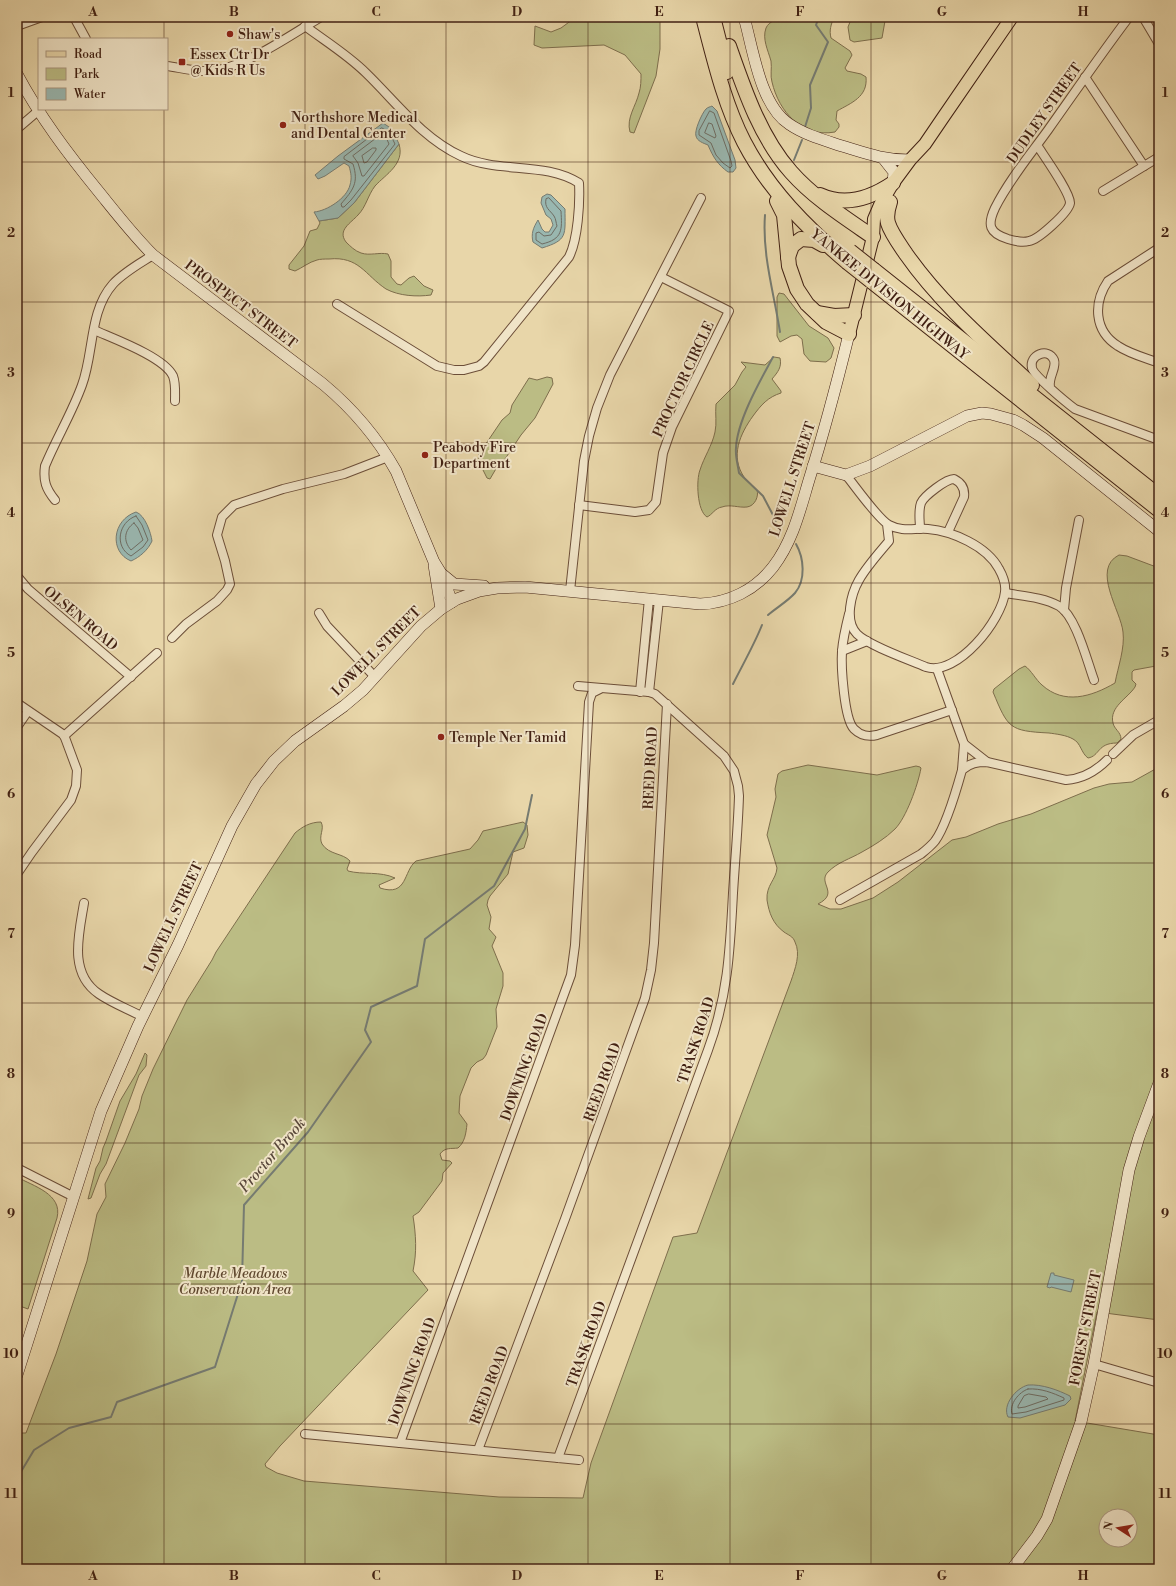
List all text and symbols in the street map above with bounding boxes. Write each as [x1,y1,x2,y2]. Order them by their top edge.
text: A [87,4,98,20]
text: B [229,4,239,20]
text: C [371,4,381,20]
text: D [512,4,522,20]
text: E [654,4,664,20]
text: F [795,4,805,20]
text: G [937,4,948,20]
text: H [1078,4,1089,20]
place label: Shaw's [238,26,280,44]
marker: Shaw's [225,29,235,39]
legend [38,38,168,110]
place label: Essex Ctr Dr @ Kids R Us [190,46,269,80]
text: Road [74,47,102,62]
marker: Essex Ctr Dr @ Kids R Us [177,57,187,67]
street label: DUDLEY STREET [1003,59,1086,168]
text: Park [74,67,100,82]
text: 1 [8,85,15,101]
text: 1 [1162,85,1169,101]
text: Water [73,87,106,102]
place label: Northshore Medical and Dental Center [291,109,418,143]
marker: Northshore Medical and Dental Center [278,120,288,130]
text: 2 [7,225,15,241]
street label: YANKEE DIVISION HIGHWAY [806,225,973,365]
text: 2 [1161,225,1169,241]
street label: PROSPECT STREET [181,257,300,353]
street label: PROCTOR CIRCLE [649,318,719,440]
text: 3 [7,365,15,381]
text: 3 [1161,365,1169,381]
street label: LOWELL STREET [766,419,820,539]
place label: Peabody Fire Department [433,439,516,473]
marker: Peabody Fire Department [420,450,430,460]
text: 4 [7,505,16,521]
text: 4 [1161,505,1170,521]
street label: OLSEN ROAD [40,582,121,655]
street label: LOWELL STREET [328,603,425,700]
text: 5 [7,645,15,661]
text: 5 [1161,645,1169,661]
street label: REED ROAD [640,726,662,810]
place label: Temple Ner Tamid [449,729,566,747]
marker: Temple Ner Tamid [436,732,446,742]
text: 6 [7,786,15,802]
text: 6 [1161,786,1169,802]
street label: LOWELL STREET [140,859,207,975]
text: 7 [7,926,15,942]
text: 7 [1161,926,1169,942]
street label: TRASK ROAD [674,994,720,1086]
street label: DOWNING ROAD [497,1011,553,1124]
street label: REED ROAD [580,1040,626,1124]
text: 8 [7,1066,15,1082]
text: 8 [1161,1066,1169,1082]
water label: Proctor Brook [234,1114,310,1197]
text: 9 [7,1206,15,1222]
text: 9 [1161,1206,1169,1222]
park label: Marble Meadows Conservation Area [179,1265,291,1299]
street label: FOREST STREET [1066,1269,1106,1387]
street label: TRASK ROAD [563,1299,611,1390]
street label: DOWNING ROAD [385,1315,441,1428]
street label: REED ROAD [467,1343,513,1427]
text: 10 [3,1346,19,1362]
text: 10 [1157,1346,1173,1362]
text: 11 [5,1486,18,1502]
text: 11 [1159,1486,1172,1502]
north arrow [1098,1508,1138,1548]
text: N [1101,1520,1117,1532]
text: A [87,1568,98,1584]
text: B [229,1568,239,1584]
text: C [371,1568,381,1584]
text: D [512,1568,522,1584]
text: E [654,1568,664,1584]
text: F [795,1568,805,1584]
text: G [937,1568,948,1584]
text: H [1078,1568,1089,1584]

